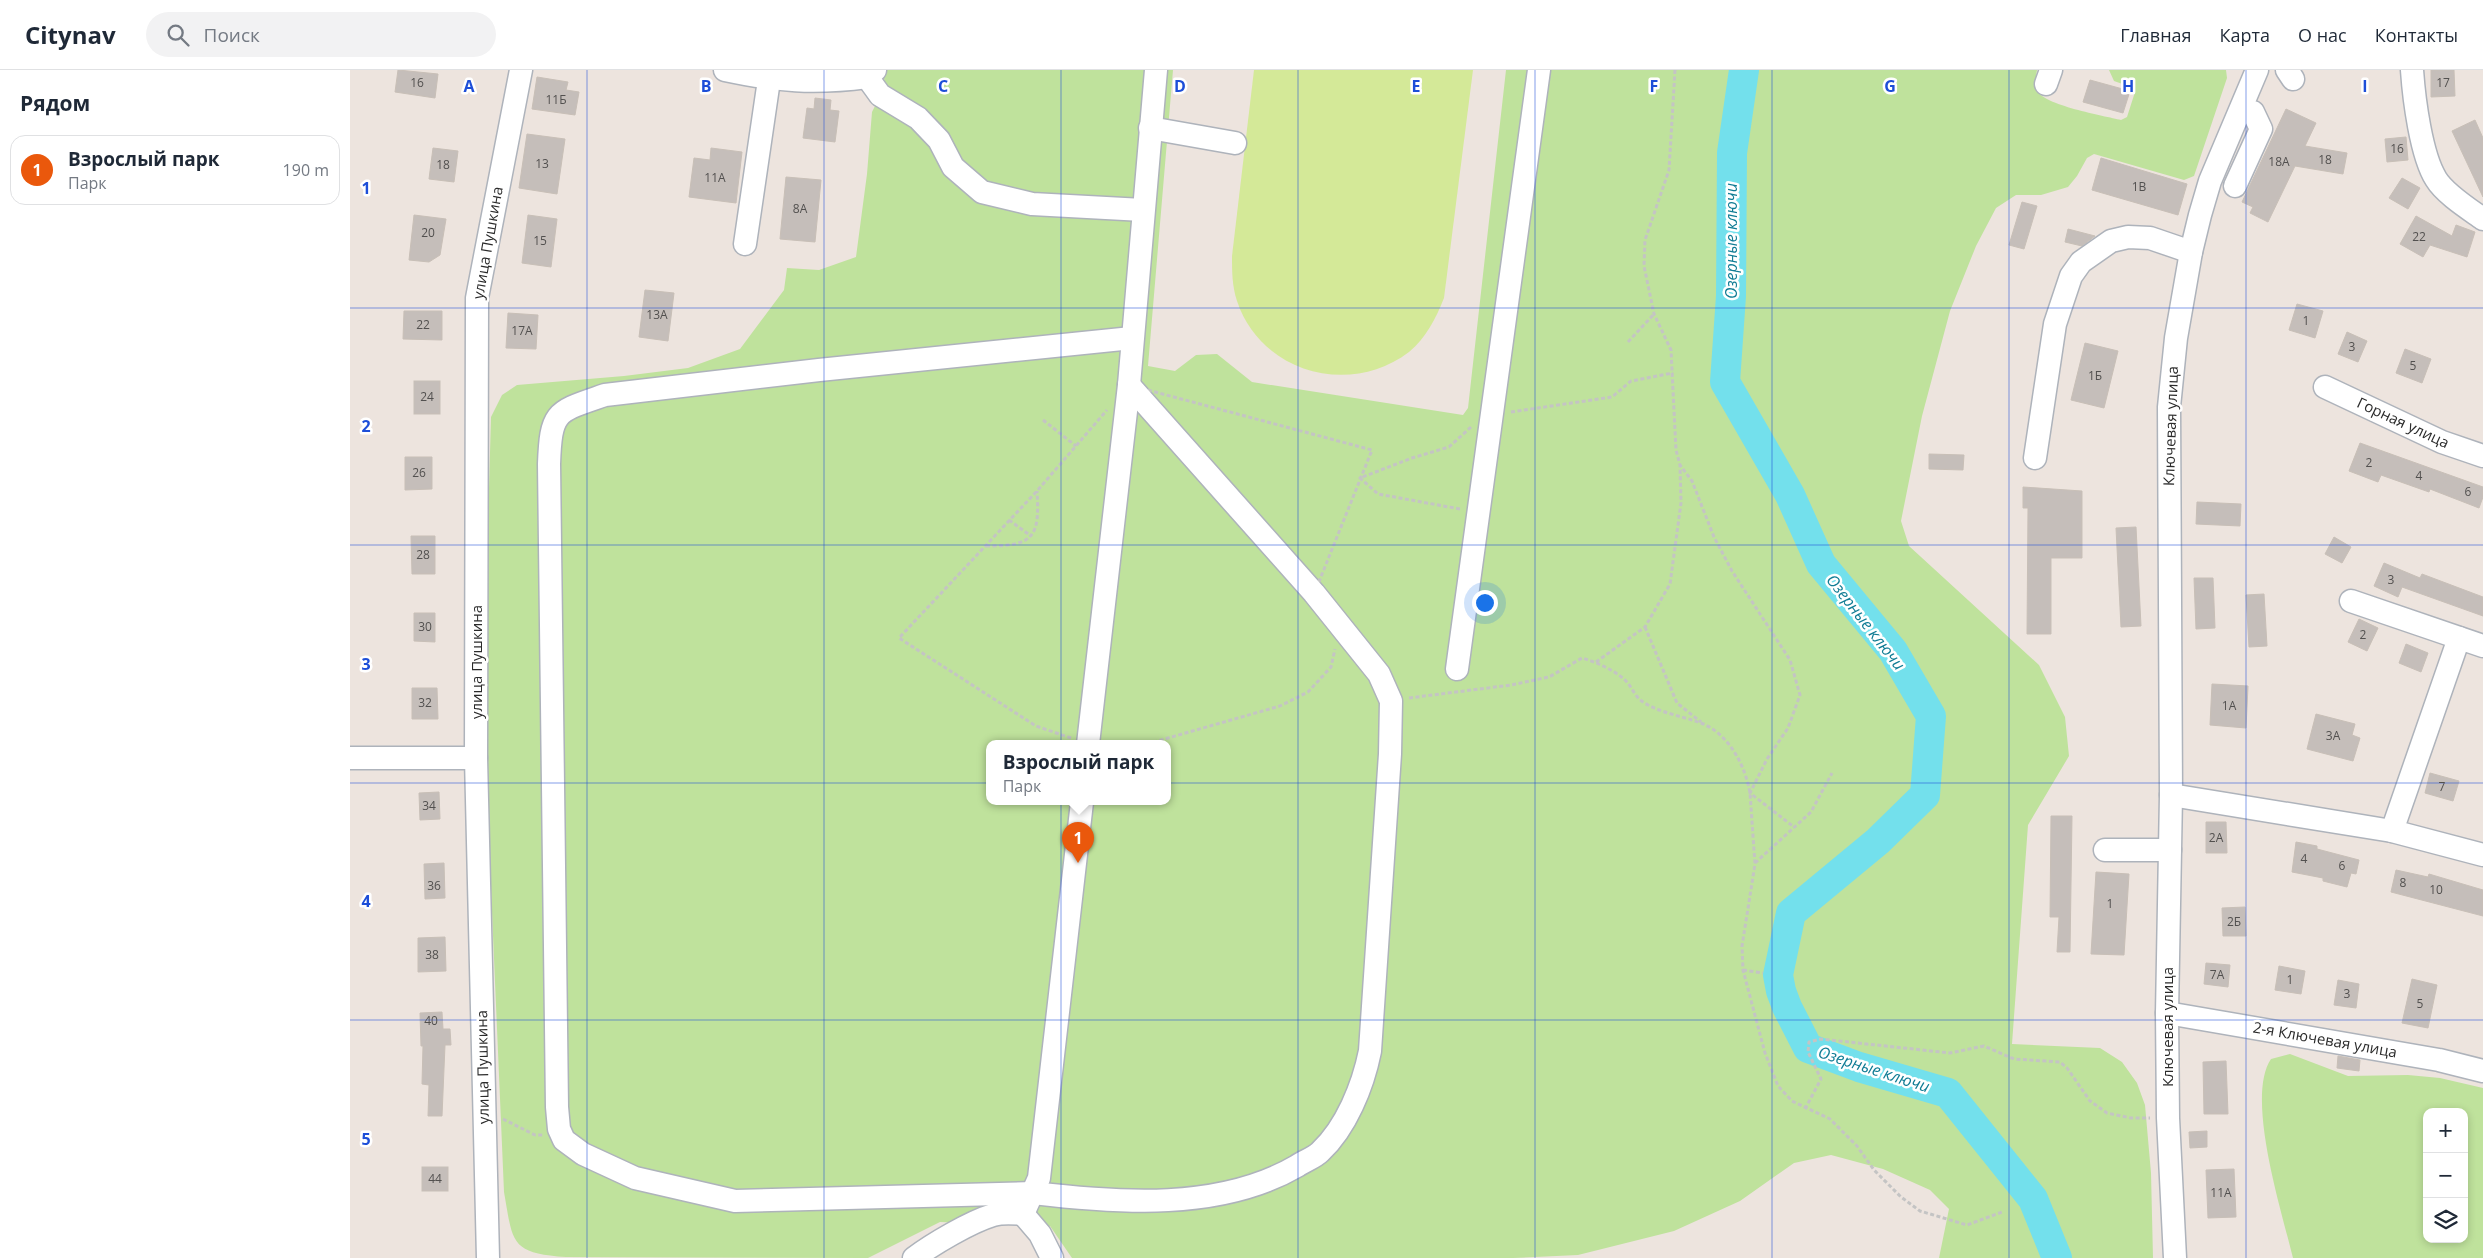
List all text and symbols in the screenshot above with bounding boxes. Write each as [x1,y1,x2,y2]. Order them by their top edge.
search box [146,12,496,57]
text: Citynav [25,18,116,51]
icon: search [164,21,192,49]
text: Поиск [204,22,260,48]
text: Главная [2120,23,2192,47]
text: Карта [2220,23,2270,47]
text: О нас [2298,23,2347,47]
text: Контакты [2375,23,2458,47]
house number: 16 [410,74,424,91]
house number: 17 [2436,74,2450,91]
text: A [463,75,475,97]
text: B [701,75,711,97]
text: C [938,75,948,97]
text: D [1174,75,1186,97]
text: E [1412,75,1421,97]
text: F [1650,75,1658,97]
text: G [1884,75,1896,97]
text: H [2122,75,2134,97]
text: I [2362,75,2368,97]
text: Рядом [20,89,90,117]
house number: 11Б [545,91,567,108]
house number: 16 [2390,140,2404,157]
text: Взрослый парк [68,146,220,172]
house number: 18 [2318,151,2332,168]
house number: 18А [2268,153,2290,170]
house number: 13 [535,155,549,172]
house number: 18 [436,156,450,173]
text: 1 [32,159,42,181]
text: 190 m [283,159,329,181]
house number: 11А [704,169,726,186]
text: Парк [68,172,107,194]
text: 1 [361,177,371,199]
house number: 1В [2132,178,2147,195]
water label: Озерные ключи [1720,183,1742,299]
street label: улица Пушкина [467,185,507,301]
house number: 8А [793,200,808,217]
house number: 20 [421,224,435,241]
house number: 22 [2412,228,2426,245]
house number: 15 [533,232,547,249]
house number: 13А [646,306,668,323]
house number: 1 [2303,312,2309,329]
house number: 22 [416,316,430,333]
house number: 17А [511,322,533,339]
house number: 3 [2349,338,2356,355]
house number: 5 [2410,357,2417,374]
street label: Ключевая улица [2158,366,2182,486]
house number: 1Б [2088,367,2102,384]
house number: 24 [420,388,434,405]
street label: Горная улица [2354,392,2453,452]
text: 2 [361,415,371,437]
house number: 2 [2366,454,2373,471]
house number: 26 [412,464,426,481]
house number: 4 [2416,467,2423,484]
house number: 6 [2465,483,2472,500]
house number: 28 [416,546,430,563]
water label: Озерные ключи [1822,570,1910,674]
house number: 3 [2388,571,2395,588]
your location [1472,590,1498,616]
street label: улица Пушкина [466,605,486,719]
house number: 30 [418,618,432,635]
house number: 2 [2360,626,2367,643]
text: 3 [361,653,371,675]
house number: 32 [418,694,432,711]
house number: 1А [2222,697,2237,714]
house number: 3А [2326,727,2341,744]
popup [986,740,1171,805]
text: Взрослый парк [1003,749,1154,775]
text: Парк [1003,775,1041,797]
house number: 7 [2439,778,2446,795]
house number: 34 [422,797,436,814]
pin: 1 [1062,822,1094,863]
house number: 2А [2209,829,2224,846]
house number: 4 [2301,850,2308,867]
house number: 6 [2339,857,2346,874]
house number: 8 [2400,874,2407,891]
house number: 36 [427,877,441,894]
house number: 10 [2429,881,2443,898]
text: 4 [361,890,371,912]
house number: 1 [2107,895,2113,912]
house number: 2Б [2227,913,2241,930]
house number: 38 [425,946,439,963]
house number: 7А [2210,966,2225,983]
street label: Ключевая улица [2157,967,2177,1087]
house number: 1 [2287,971,2293,988]
house number: 3 [2344,985,2351,1002]
house number: 5 [2417,995,2424,1012]
street label: улица Пушкина [471,1010,493,1124]
house number: 40 [424,1012,438,1029]
street label: 2-я Ключевая улица [2252,1017,2399,1062]
water label: Озерные ключи [1815,1041,1933,1097]
map controls [2423,1108,2468,1243]
button: + [2423,1108,2468,1153]
text: 5 [361,1128,371,1150]
button: − [2423,1153,2468,1198]
house number: 44 [428,1170,442,1187]
house number: 11А [2210,1184,2232,1201]
button: layers [2423,1198,2468,1243]

